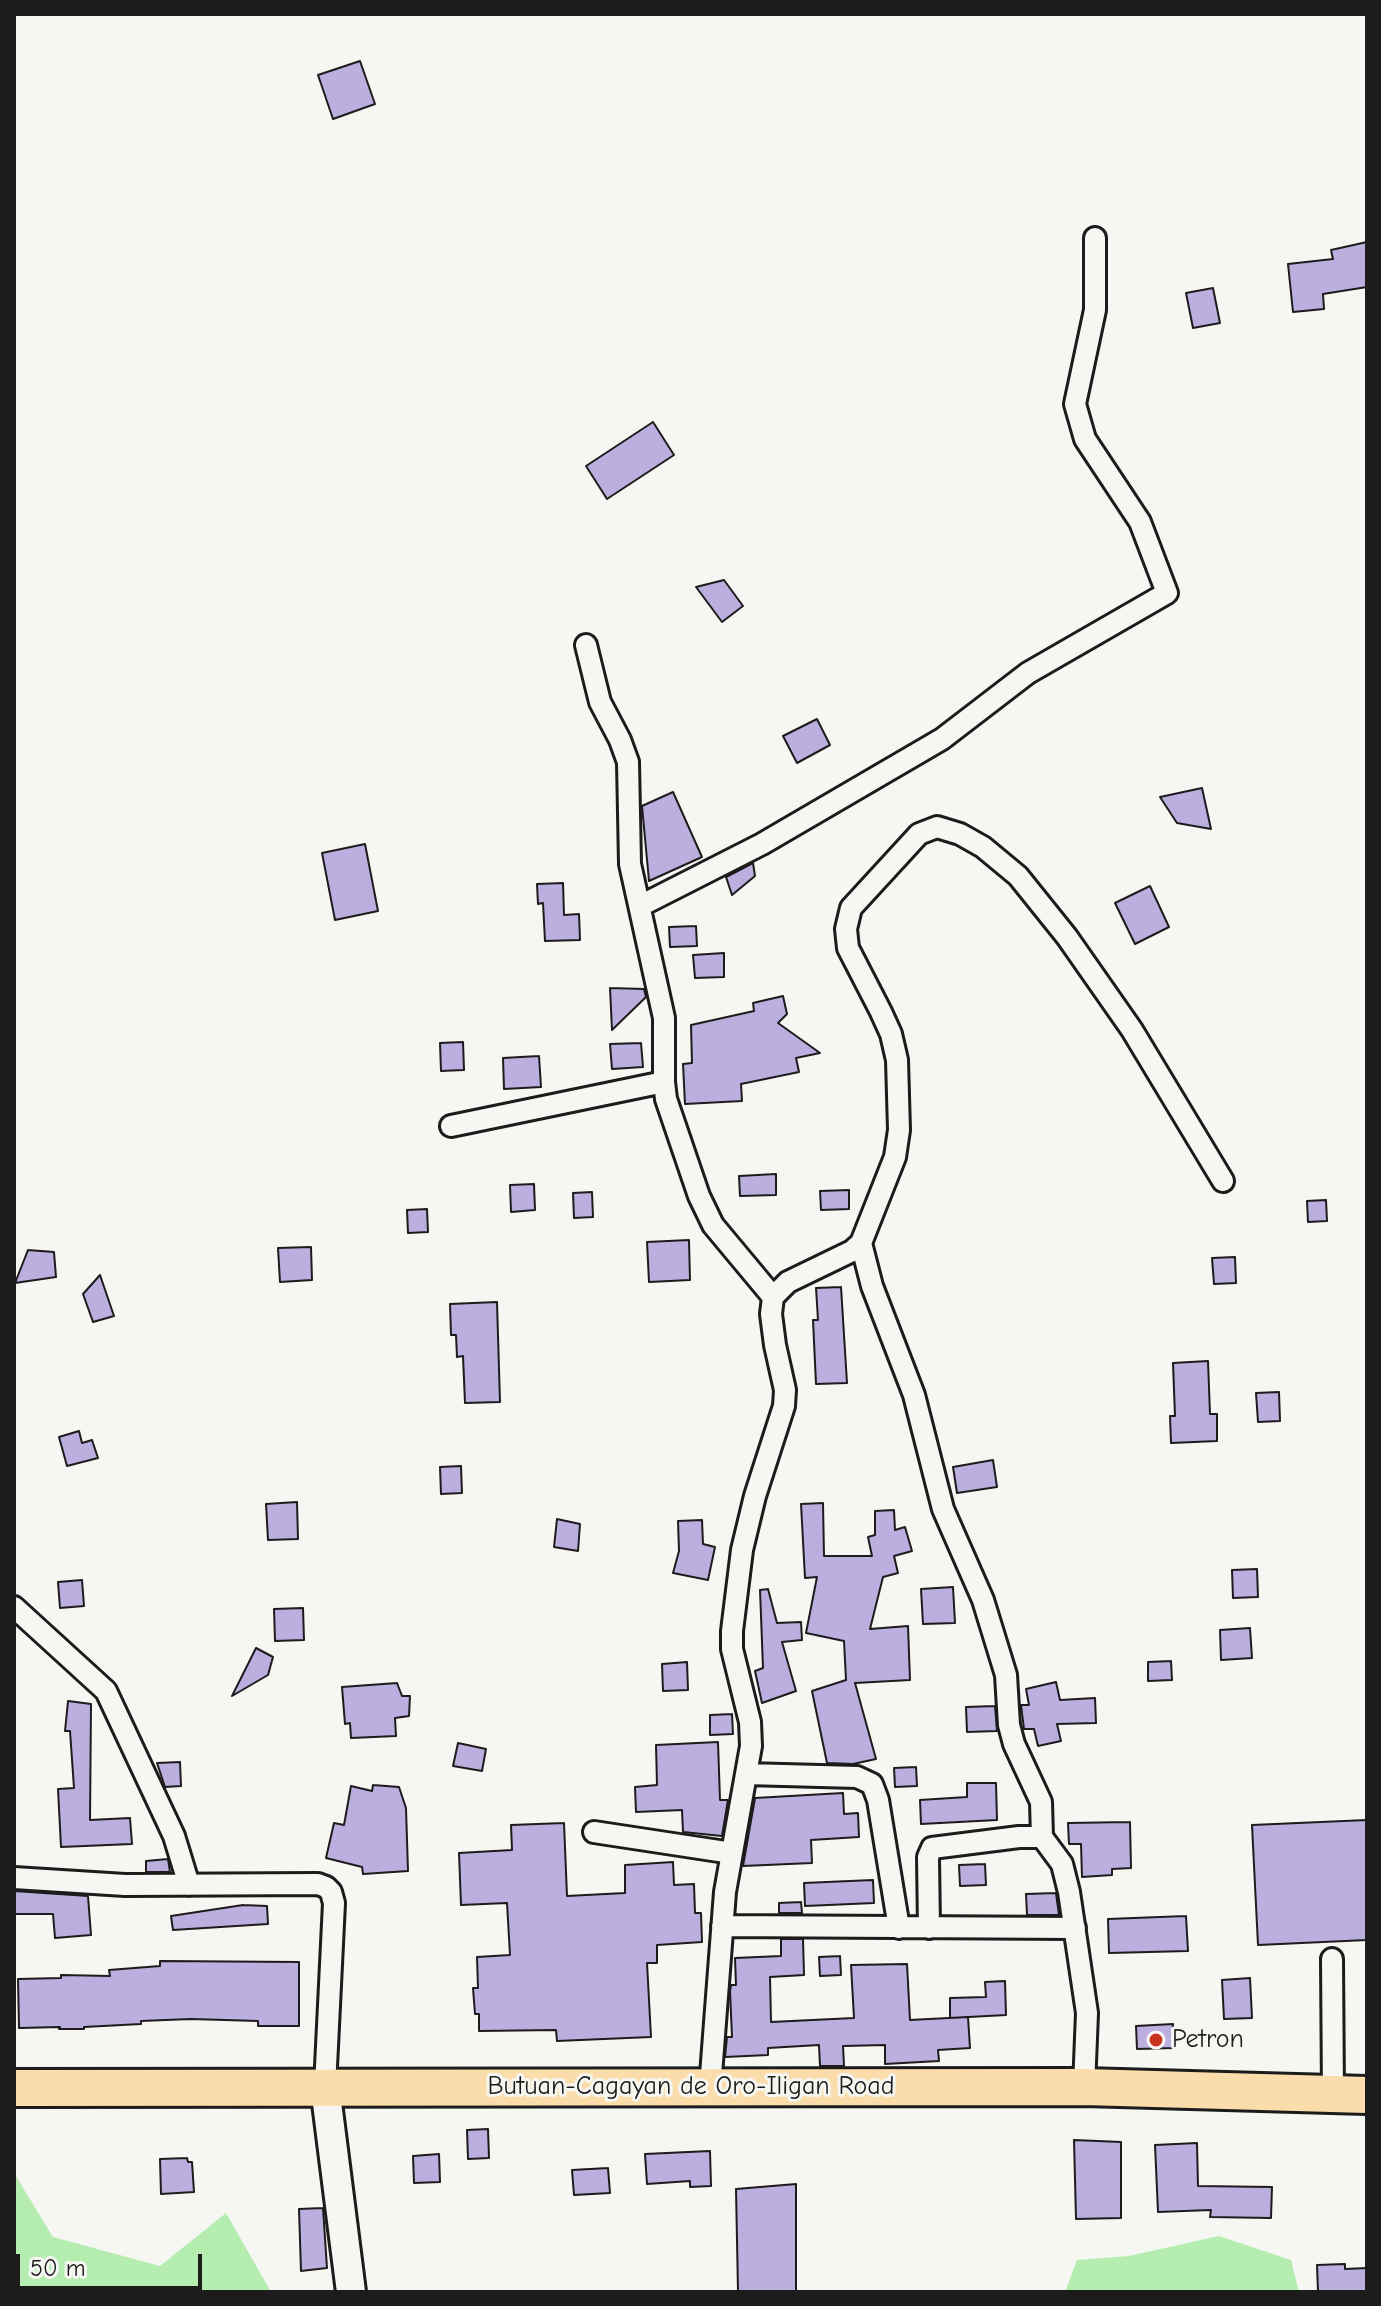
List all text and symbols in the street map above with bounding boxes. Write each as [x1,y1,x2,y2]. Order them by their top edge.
place label: Petron [1172,2024,1244,2056]
marker: Petron [1147,2031,1165,2049]
street label: Butuan-Cagayan de Oro-Iligan Road [487,2071,895,2103]
scale bar [20,2238,206,2288]
text: 50 m [30,2254,86,2282]

